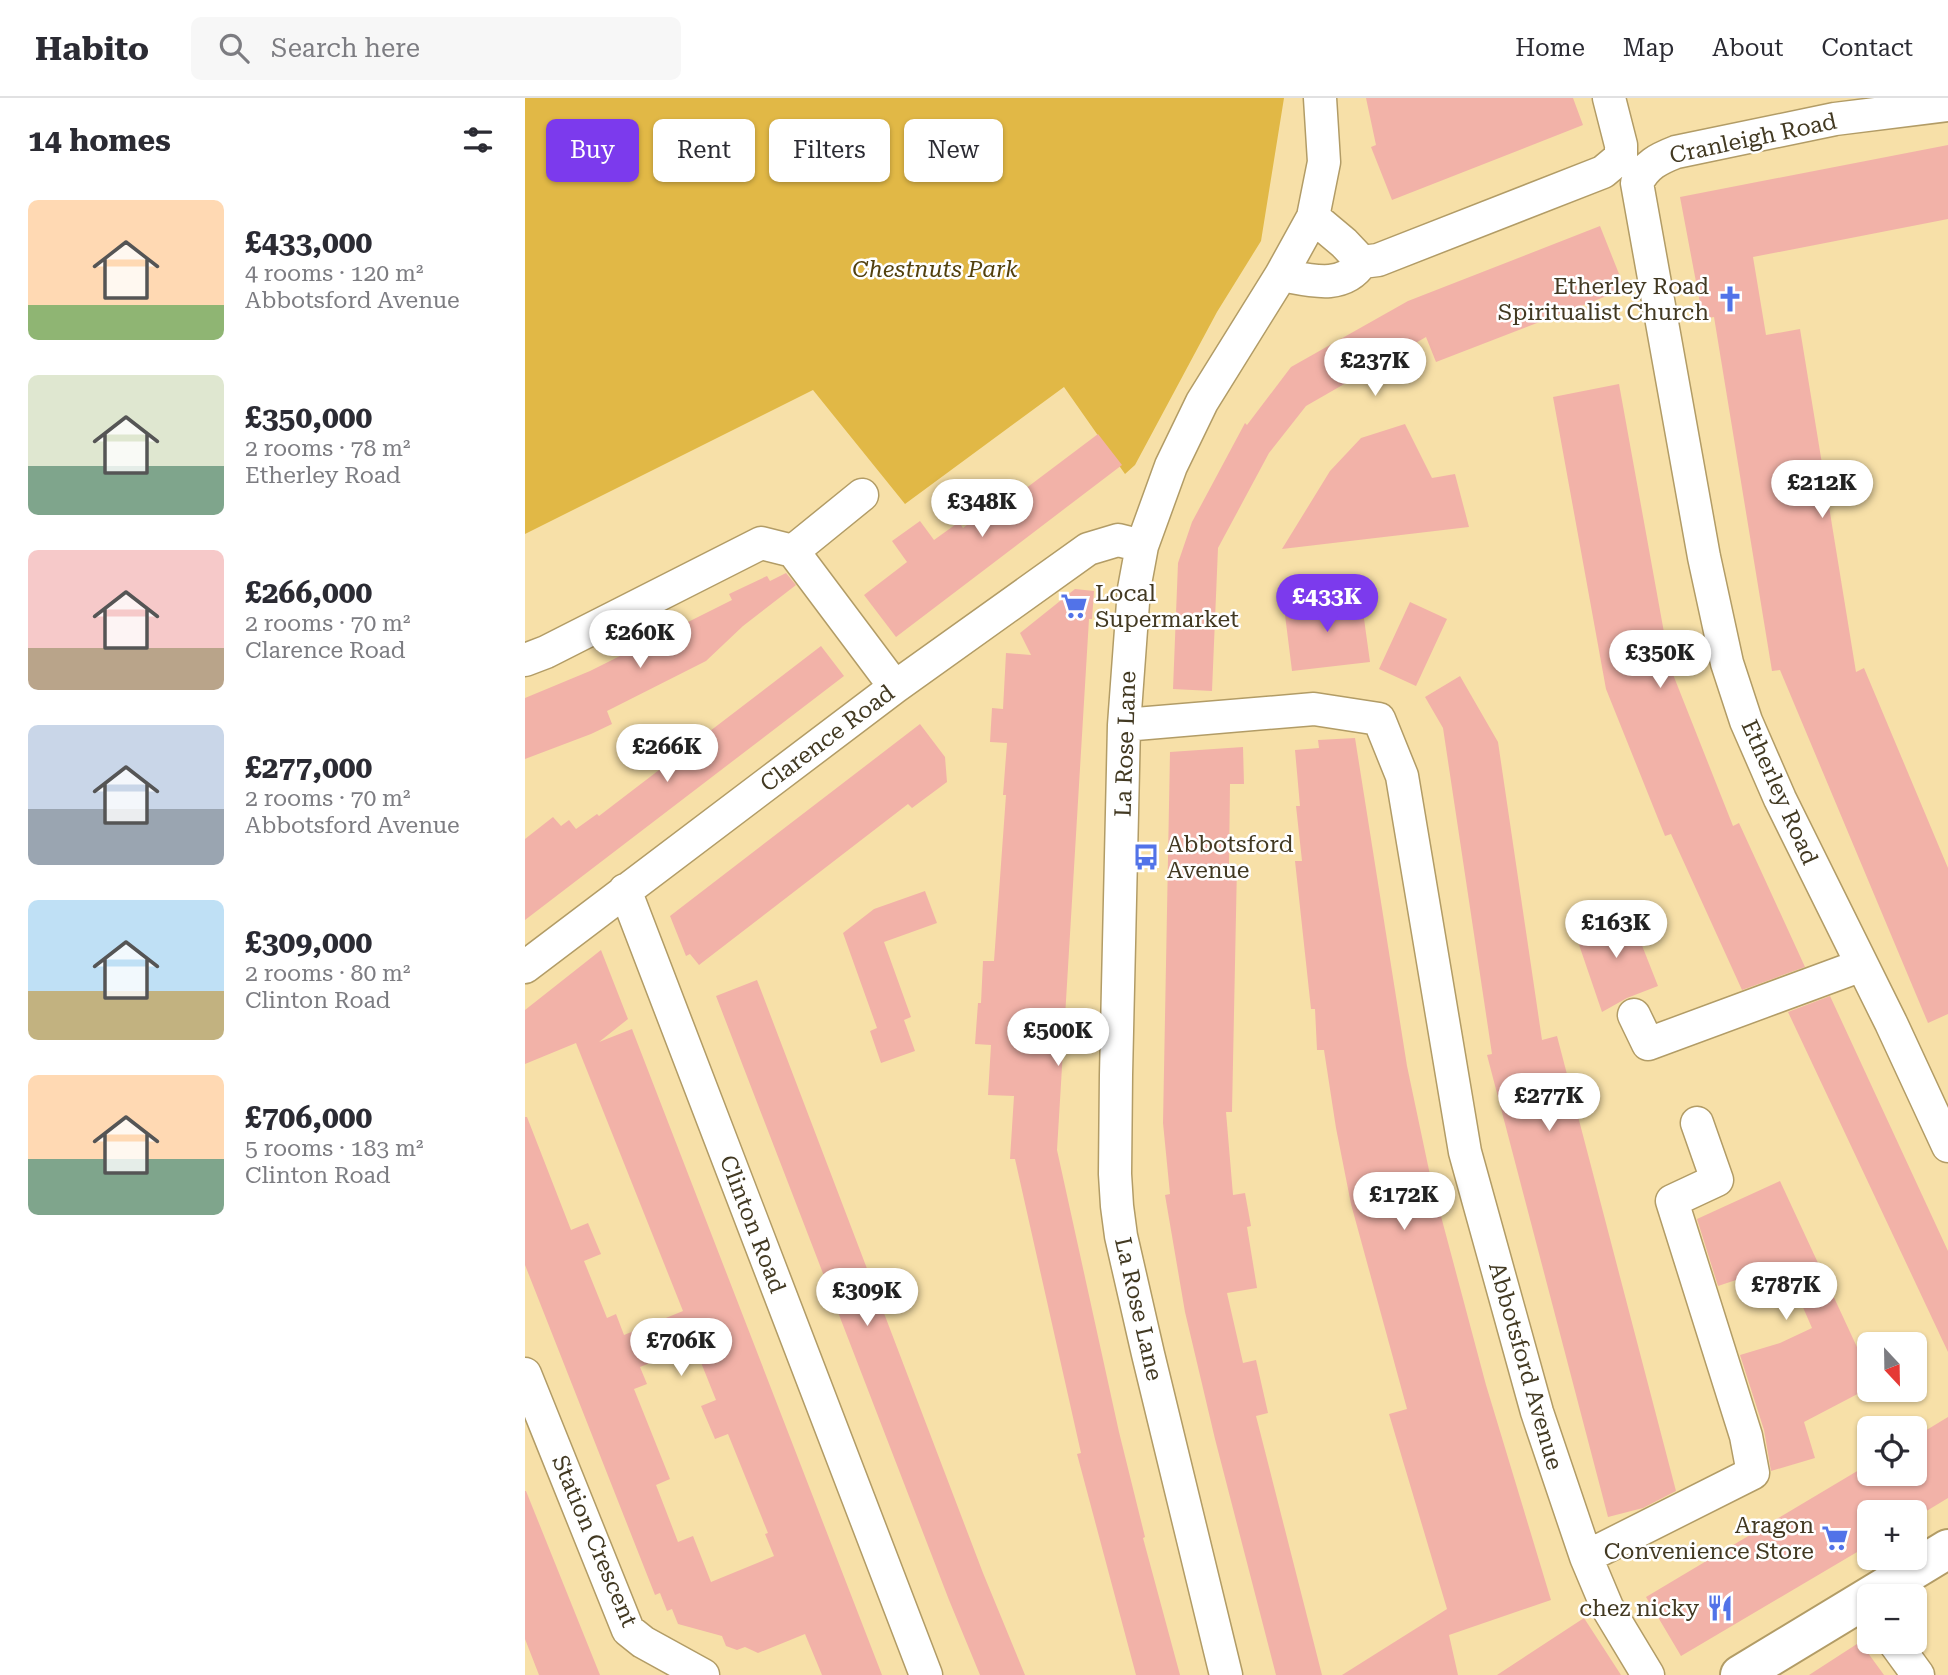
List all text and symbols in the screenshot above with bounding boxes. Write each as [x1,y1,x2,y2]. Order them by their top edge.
search box [191,17,681,80]
text: Habito [35,29,149,68]
icon: search [215,29,253,67]
text: Search here [271,33,420,63]
text: Home [1515,34,1585,62]
text: Map [1623,34,1674,62]
text: About [1712,34,1783,62]
text: Contact [1821,34,1913,62]
street label: Cranleigh Road [1667,108,1839,169]
chip: Buy [546,119,639,182]
chip: Rent [653,119,755,182]
chip: Filters [769,119,890,182]
chip: New [904,119,1003,182]
icon: filters [459,121,497,159]
text: 14 homes [28,123,171,158]
text: £433,000 [245,225,372,260]
icon: home [84,228,168,312]
park label: Chestnuts Park [852,256,1018,283]
text: 4 rooms · 120 m² [245,260,423,287]
place label: Etherley Road Spiritualist Church [1498,273,1709,326]
church icon: Etherley Road Spiritualist Church [1715,284,1745,314]
text: Abbotsford Avenue [245,287,460,314]
pin: £237K [1326,338,1424,398]
text: £237K [1340,347,1410,374]
text: £350,000 [245,400,372,435]
icon: home [84,403,168,487]
text: 2 rooms · 78 m² [245,435,411,462]
pin: £212K [1773,460,1871,520]
text: Etherley Road [245,462,401,489]
text: £212K [1787,469,1857,496]
pin: £348K [933,480,1031,539]
text: £348K [947,488,1017,515]
pin: £433K [1278,574,1376,634]
text: £266,000 [245,575,372,610]
icon: home [84,578,168,662]
place label: Local Supermarket [1095,580,1239,633]
text: £433K [1292,583,1362,610]
supermarket icon: Local Supermarket [1059,591,1089,621]
text: 2 rooms · 70 m² [245,610,411,637]
pin: £260K [591,610,689,670]
text: £260K [605,619,675,646]
pin: £350K [1611,630,1709,690]
text: Clarence Road [245,637,406,664]
text: £350K [1625,639,1695,666]
street label: La Rose Lane [1109,671,1142,818]
street label: Clarence Road [755,679,900,798]
street label: Etherley Road [1736,716,1824,869]
pin: £266K [618,724,716,784]
text: £266K [632,733,702,760]
text: £277,000 [245,750,372,785]
icon: home [84,753,168,837]
text: 2 rooms · 70 m² [245,785,411,812]
text: Abbotsford Avenue [245,812,460,839]
place label: Abbotsford Avenue [1167,831,1294,884]
bus stop icon: Abbotsford Avenue [1131,842,1161,872]
pin: £163K [1567,900,1665,960]
text: £163K [1581,909,1651,936]
text: £309,000 [245,925,372,960]
icon: home [84,928,168,1012]
text: 2 rooms · 80 m² [245,960,411,987]
text: Clinton Road [245,987,390,1014]
pin: £500K [1009,1009,1107,1068]
text: £500K [1023,1017,1093,1044]
pin: £277K [1500,1074,1598,1133]
text: £277K [1514,1082,1584,1109]
text: £706,000 [245,1100,372,1135]
icon: home [84,1103,168,1187]
text: 5 rooms · 183 m² [245,1135,423,1162]
street label: Clinton Road [714,1151,791,1297]
text: Clinton Road [245,1162,390,1189]
pin: £172K [1355,1172,1453,1232]
text: £172K [1369,1181,1439,1208]
street label: La Rose Lane [1109,1235,1168,1383]
street label: Abbotsford Avenue [1483,1259,1568,1473]
pin: £787K [1737,1262,1835,1322]
pin: £309K [818,1268,916,1328]
text: £787K [1751,1271,1821,1298]
text: £309K [832,1277,902,1304]
pin: £706K [632,1318,730,1378]
text: £706K [646,1327,716,1354]
north arrow [1857,1332,1927,1402]
map controls [1857,1332,1927,1654]
button: locate [1857,1416,1927,1486]
street label: Station Crescent [546,1451,643,1631]
button: + [1857,1500,1927,1570]
place label: Aragon Convenience Store [1604,1512,1814,1565]
supermarket icon: Aragon Convenience Store [1820,1523,1850,1553]
button: − [1857,1584,1927,1654]
restaurant icon: chez nicky [1705,1593,1735,1623]
place label: chez nicky [1579,1595,1699,1622]

